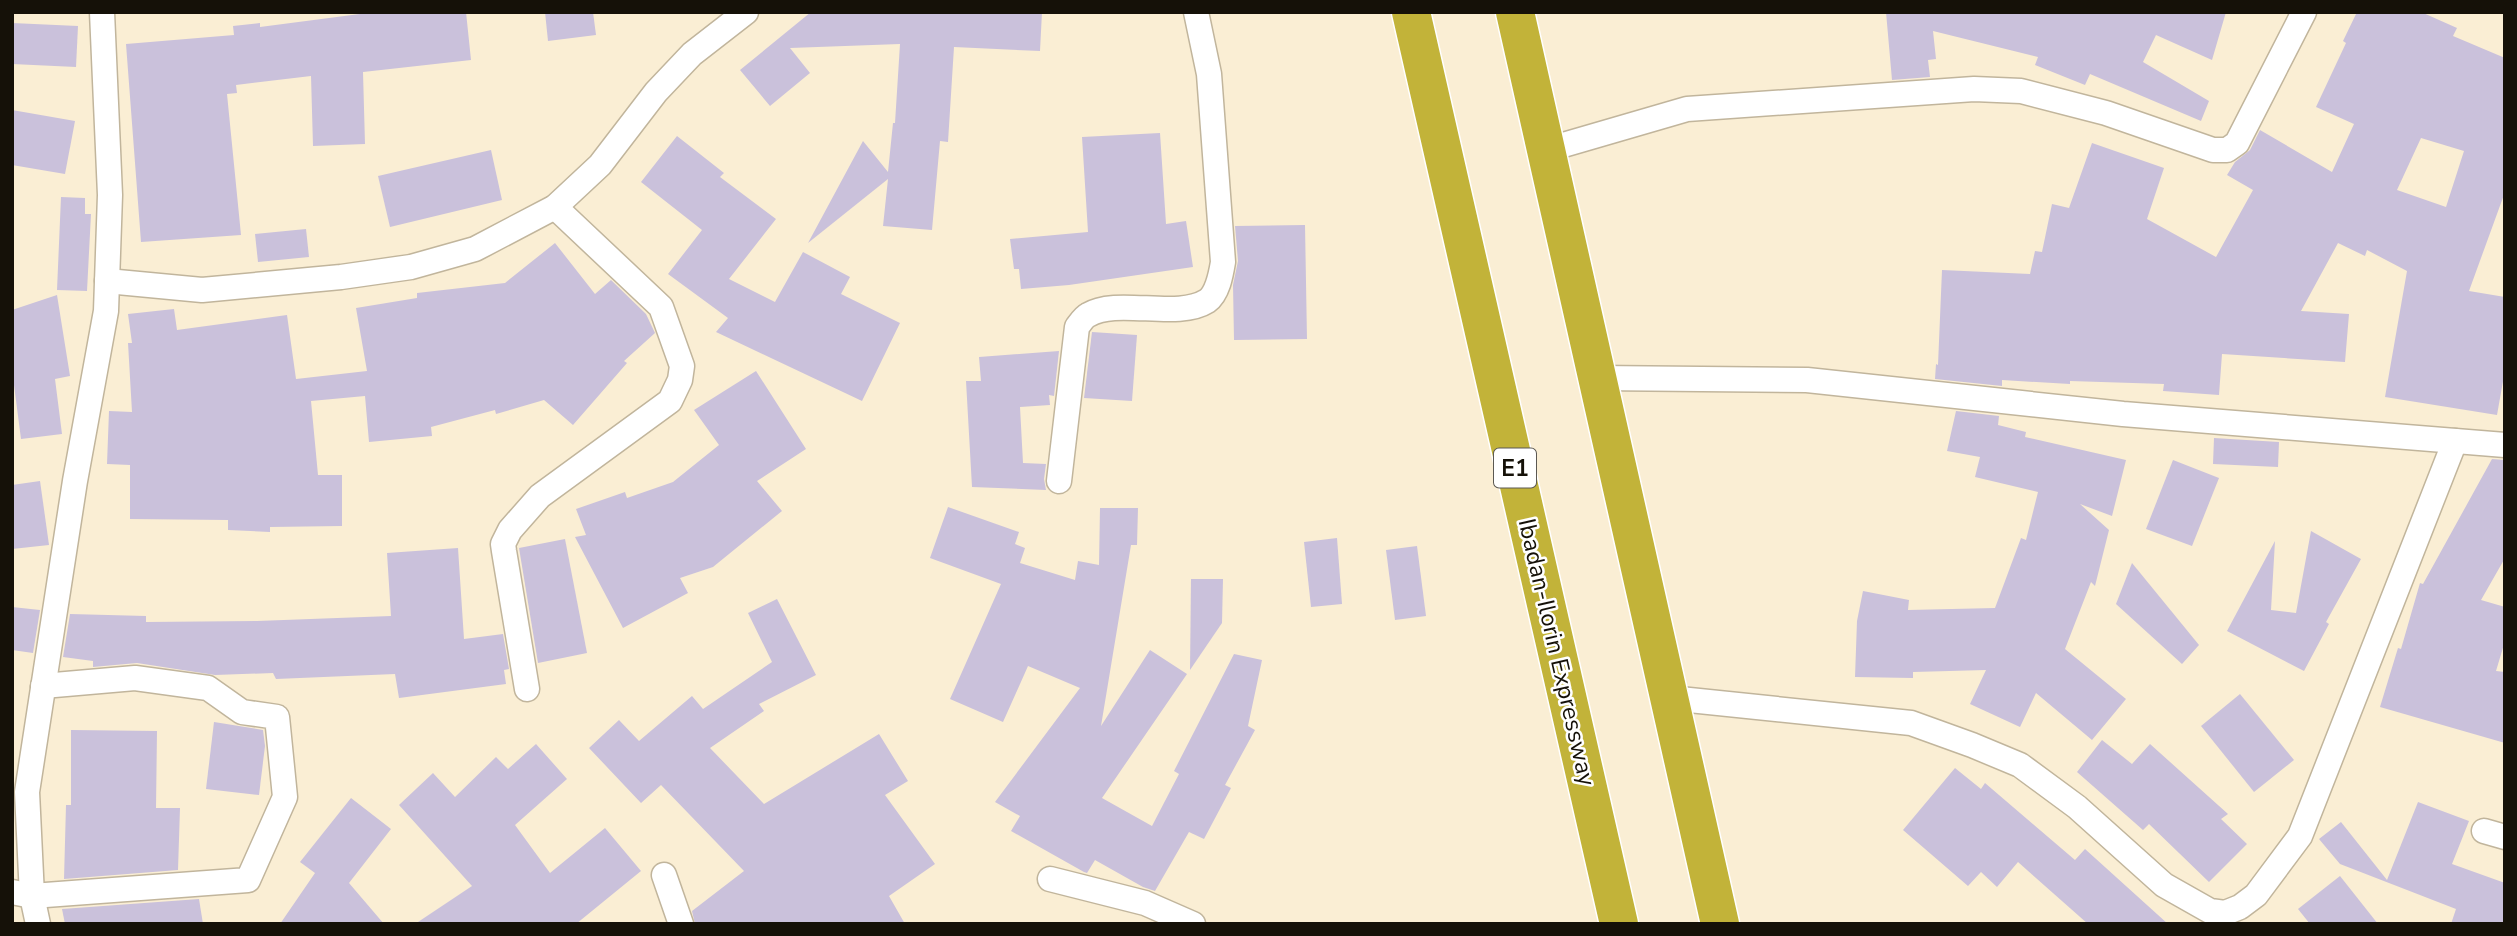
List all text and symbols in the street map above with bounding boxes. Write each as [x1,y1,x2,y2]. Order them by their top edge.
road number: E1 [1494,448,1536,488]
street label: Ibadan-Ilorin Expressway [1511,515,1603,789]

